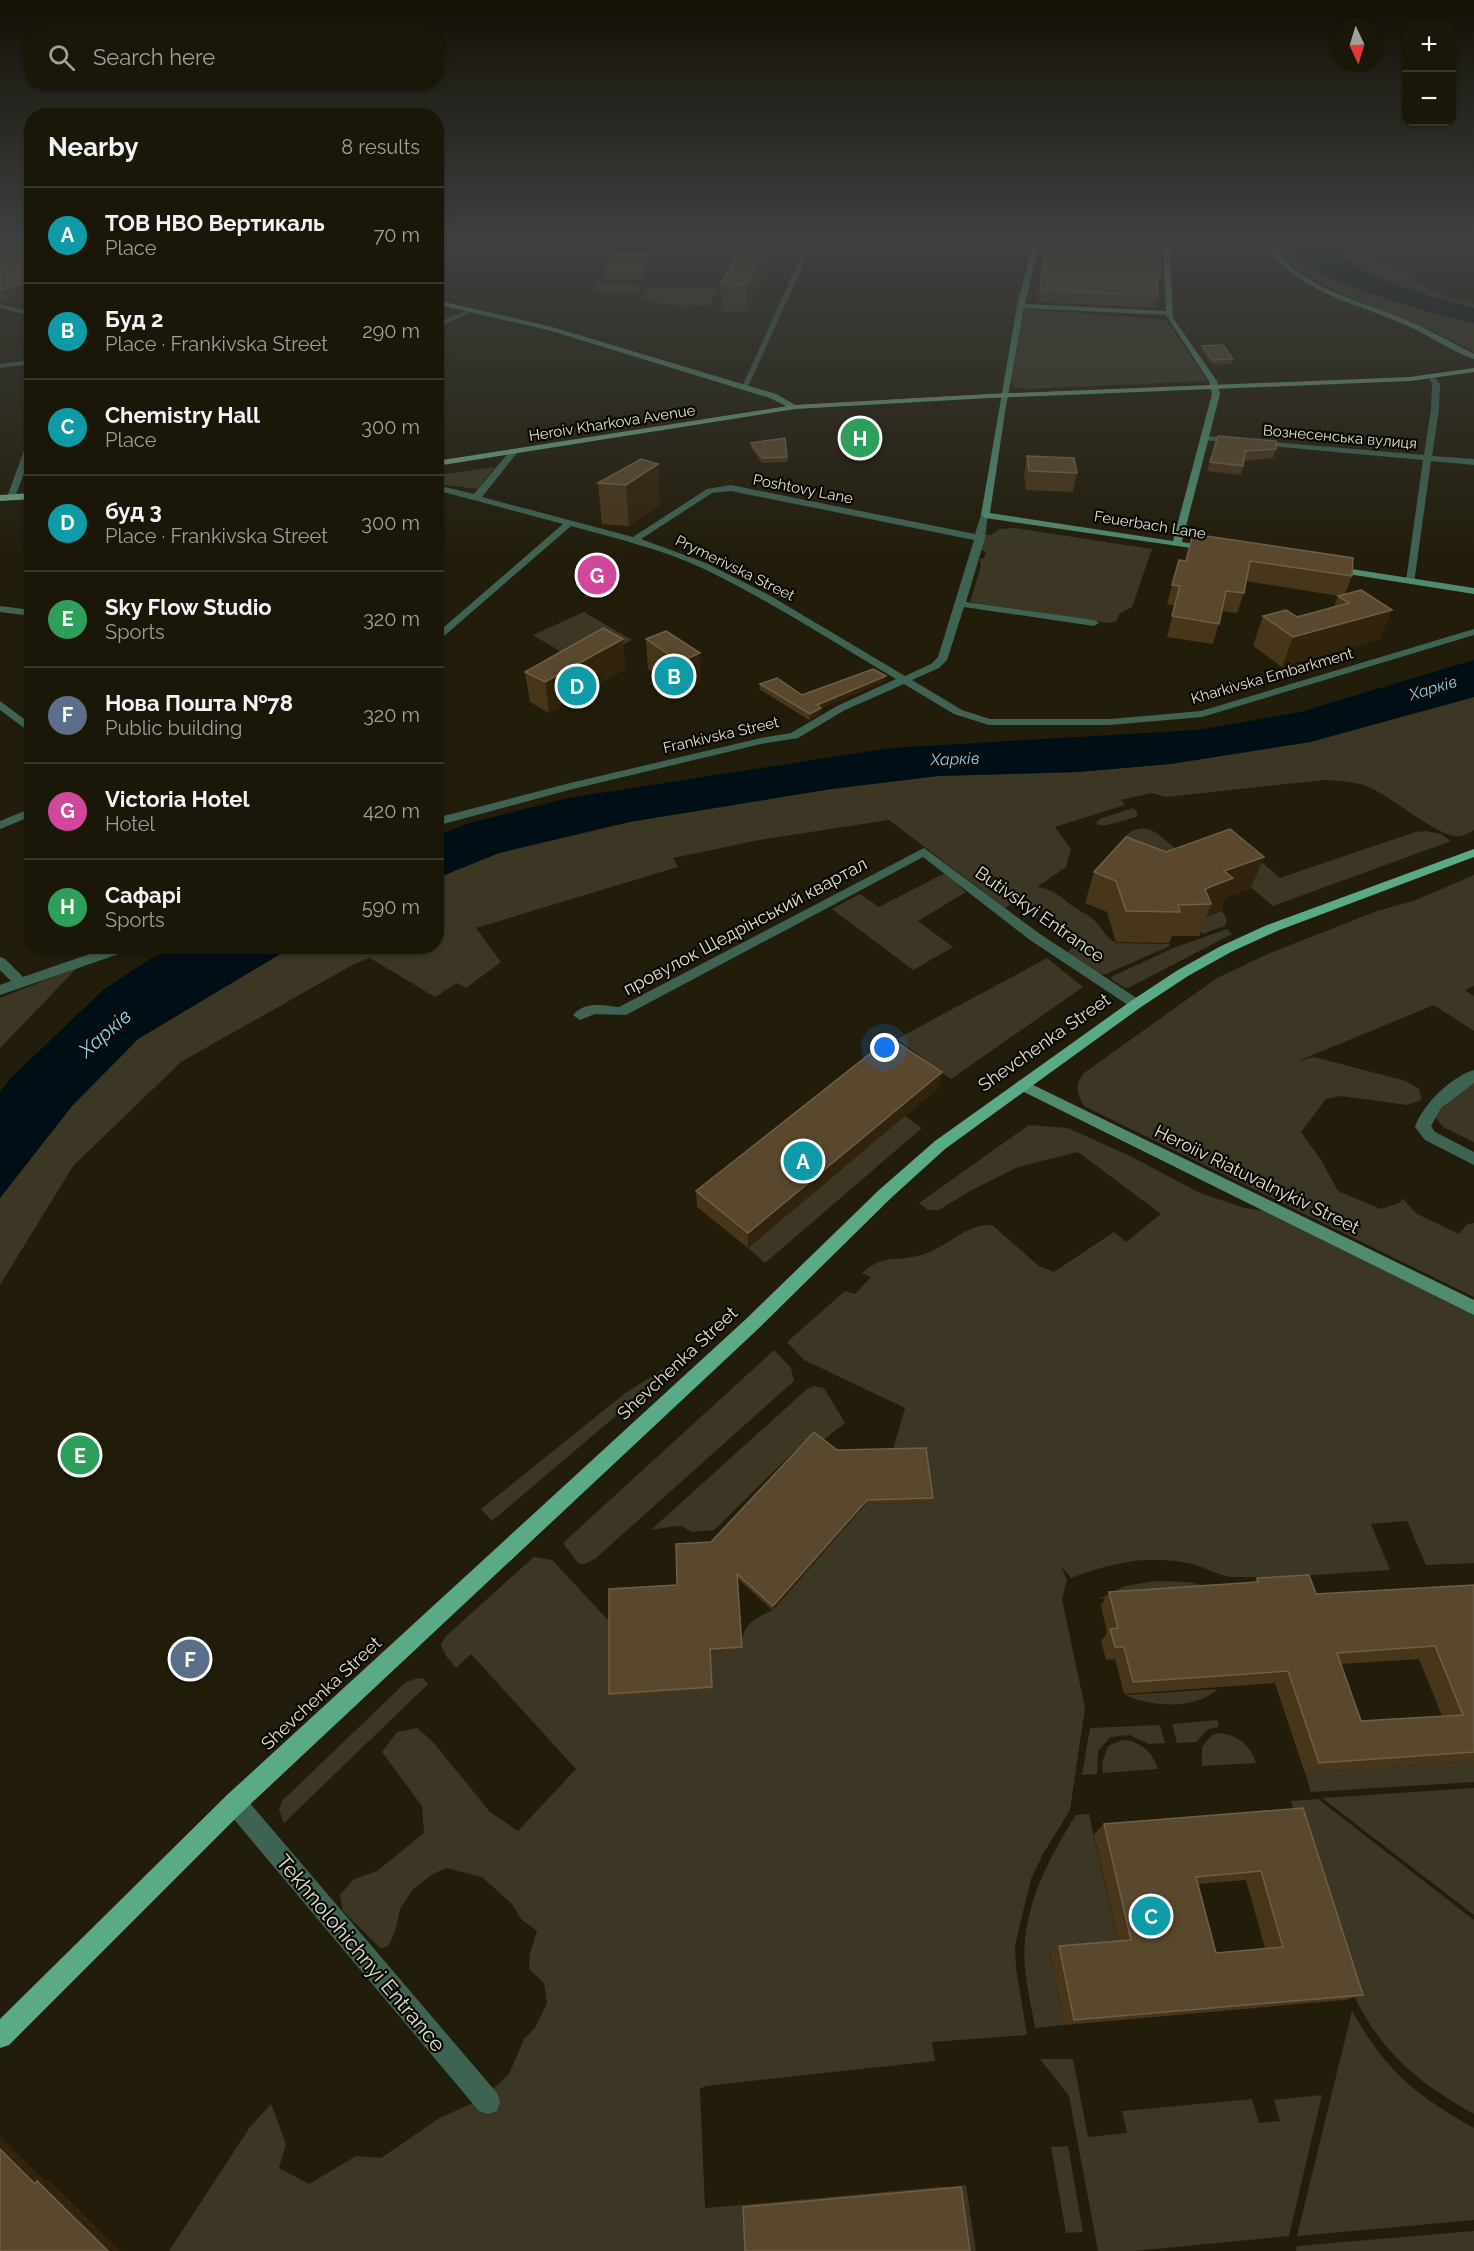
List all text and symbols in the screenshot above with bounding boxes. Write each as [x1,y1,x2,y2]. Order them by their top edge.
north arrow [1330,18,1384,72]
map controls [1402,18,1456,126]
button: + [1402,18,1456,72]
search box [24,24,444,90]
icon: search [45,41,78,74]
text: Search here [93,44,215,70]
button: − [1402,72,1456,126]
text: Nearby [48,132,138,162]
text: 8 results [341,135,420,159]
text: ТОВ НВО Вертикаль [105,210,325,236]
text: A [61,223,74,247]
text: 70 m [374,223,420,247]
text: Place [105,236,156,260]
text: Буд 2 [105,306,163,332]
text: B [61,319,74,343]
text: 290 m [362,319,420,343]
text: Place · Frankivska Street [105,332,328,356]
street label: Heroiv Kharkova Avenue [527,401,697,445]
text: Chemistry Hall [105,402,260,428]
text: C [61,415,74,439]
text: 300 m [361,415,420,439]
pin: H [840,416,880,460]
street label: Вознесенська вулиця [1262,421,1418,453]
text: Place [105,428,156,452]
street label: Poshtovy Lane [751,470,855,508]
text: буд 3 [105,498,162,524]
street label: Feuerbach Lane [1093,507,1207,543]
text: D [60,511,75,535]
text: 300 m [361,511,420,535]
text: Place · Frankivska Street [105,524,328,548]
street label: Prymerivska Street [672,531,798,605]
pin: G [578,552,616,598]
text: Sky Flow Studio [105,594,272,620]
text: E [61,607,74,631]
text: 320 m [363,607,420,631]
text: Sports [105,620,165,644]
street label: Kharkivska Embarkment [1189,644,1355,708]
pin: B [654,654,694,698]
pin: D [558,664,596,708]
water label: Харків [1406,672,1459,705]
text: Нова Пошта №78 [105,690,293,716]
text: F [62,703,73,727]
text: 320 m [363,703,420,727]
street label: Frankivska Street [661,713,781,757]
text: Public building [105,716,242,740]
water label: Харків [929,749,980,769]
text: Victoria Hotel [105,786,249,812]
text: G [60,799,75,823]
text: 420 m [363,799,420,823]
text: Hotel [105,812,155,836]
street label: провулок Щедрінський квартал [619,853,871,999]
street label: Butivskyi Entrance [971,862,1109,967]
text: Сафарі [105,882,181,908]
text: H [60,895,75,919]
text: 590 m [362,895,420,919]
text: Sports [105,908,165,932]
street label: Shevchenka Street [974,989,1114,1095]
water label: Харків [72,1004,136,1064]
your location [870,1033,899,1062]
street label: Heroiiv Riatuvalnykiv Street [1151,1120,1363,1238]
pin: A [784,1138,822,1184]
street label: Shevchenka Street [613,1302,741,1424]
pin: E [60,1432,100,1478]
street label: Shevchenka Street [257,1632,385,1754]
pin: F [170,1636,210,1682]
street label: Tekhnolohichnyi Entrance [271,1849,451,2057]
pin: C [1132,1894,1170,1938]

